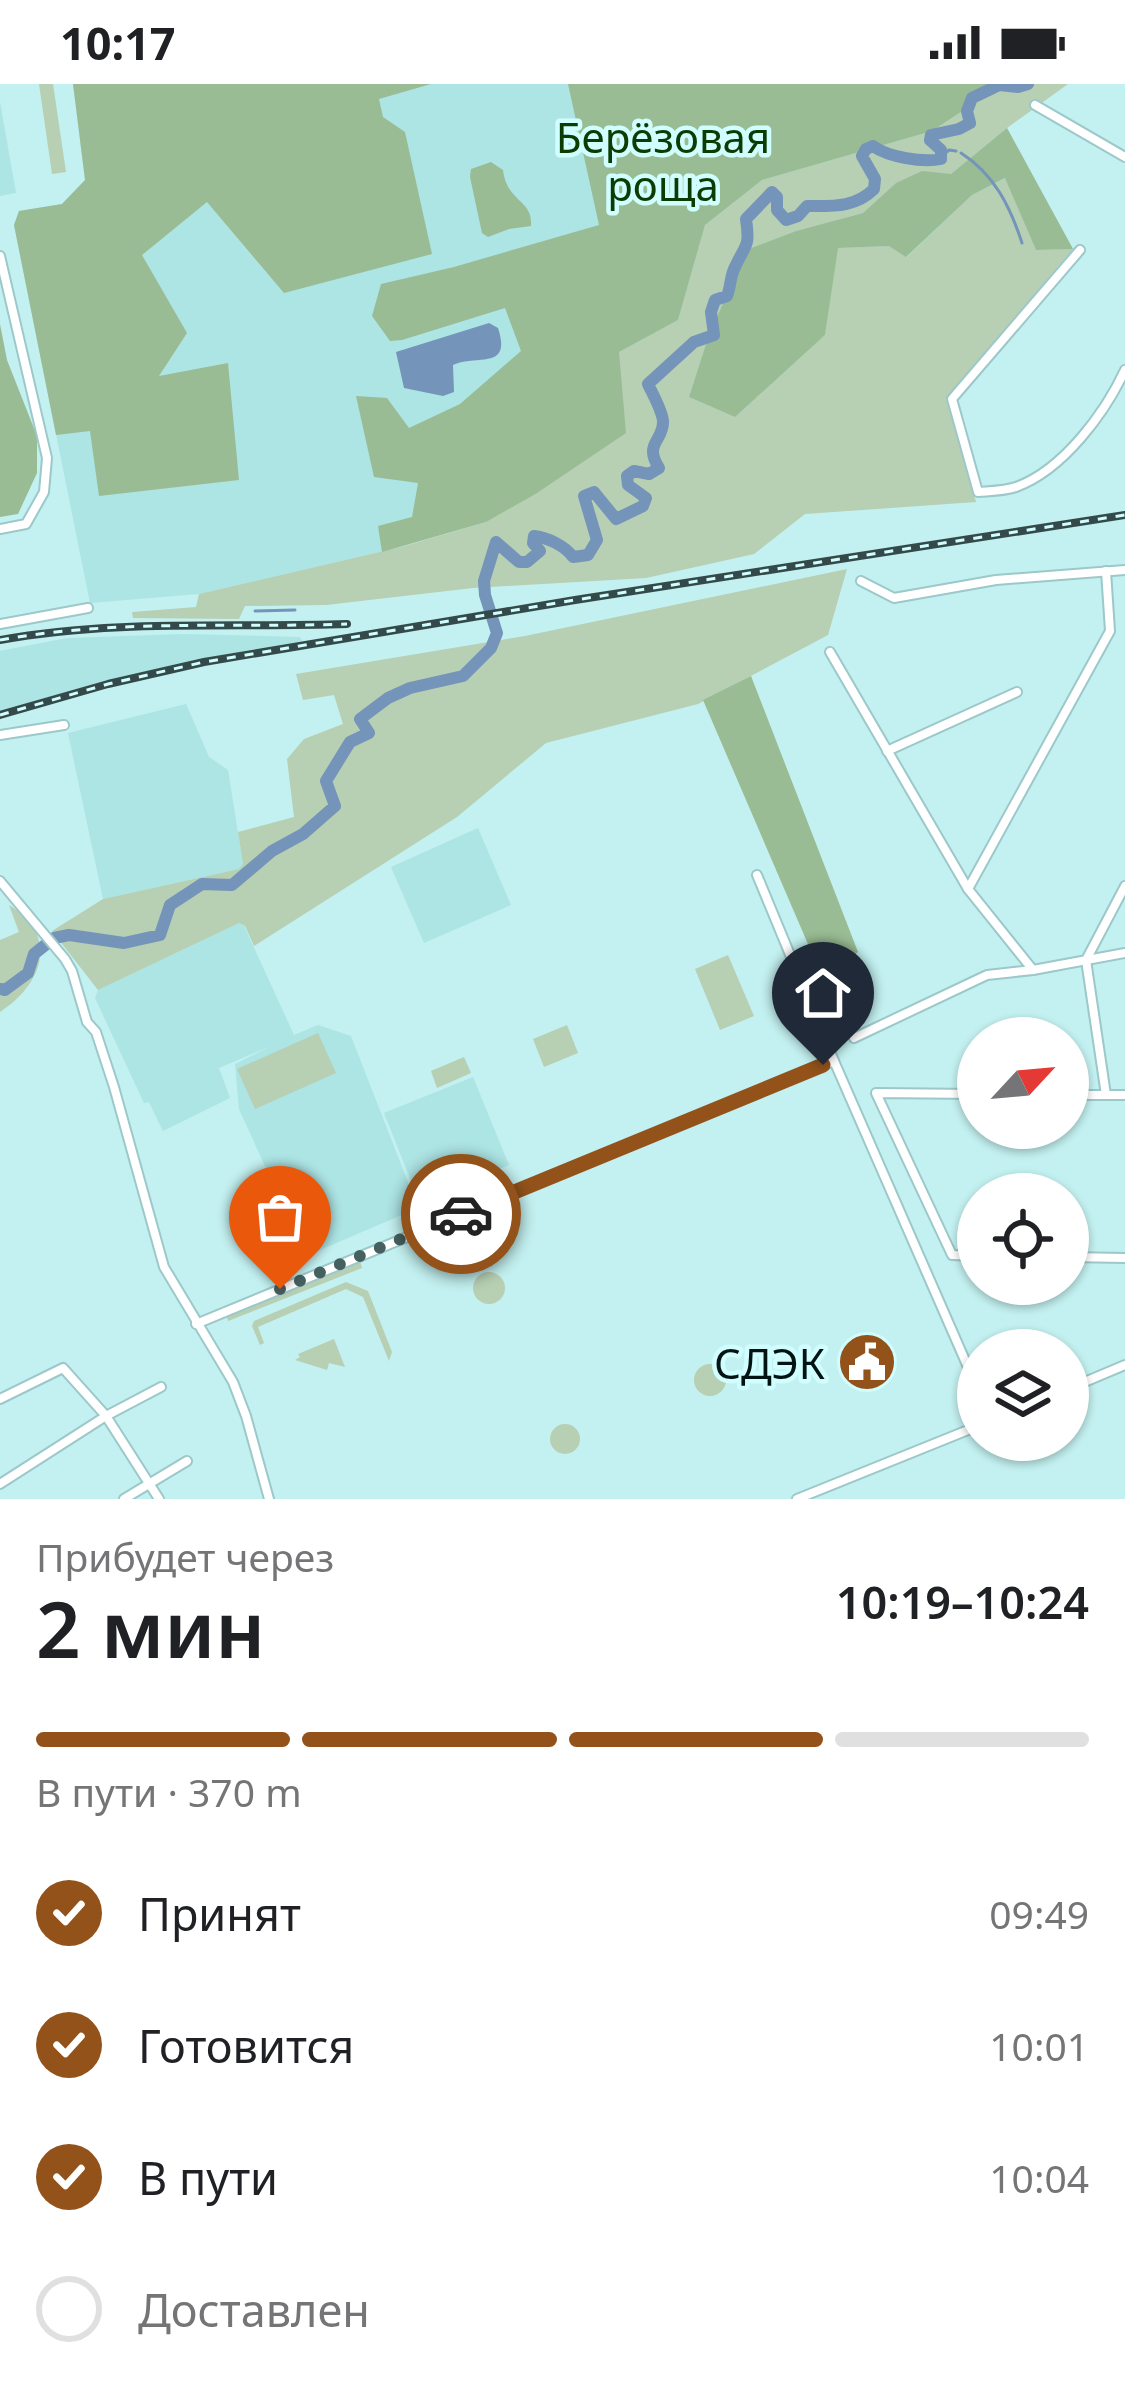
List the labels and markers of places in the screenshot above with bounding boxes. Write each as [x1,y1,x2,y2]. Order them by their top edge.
pin [772,942,874,1065]
pin [229,1166,331,1289]
public building icon: СДЭК [836,1331,898,1393]
place label: СДЭК [714,1334,825,1391]

